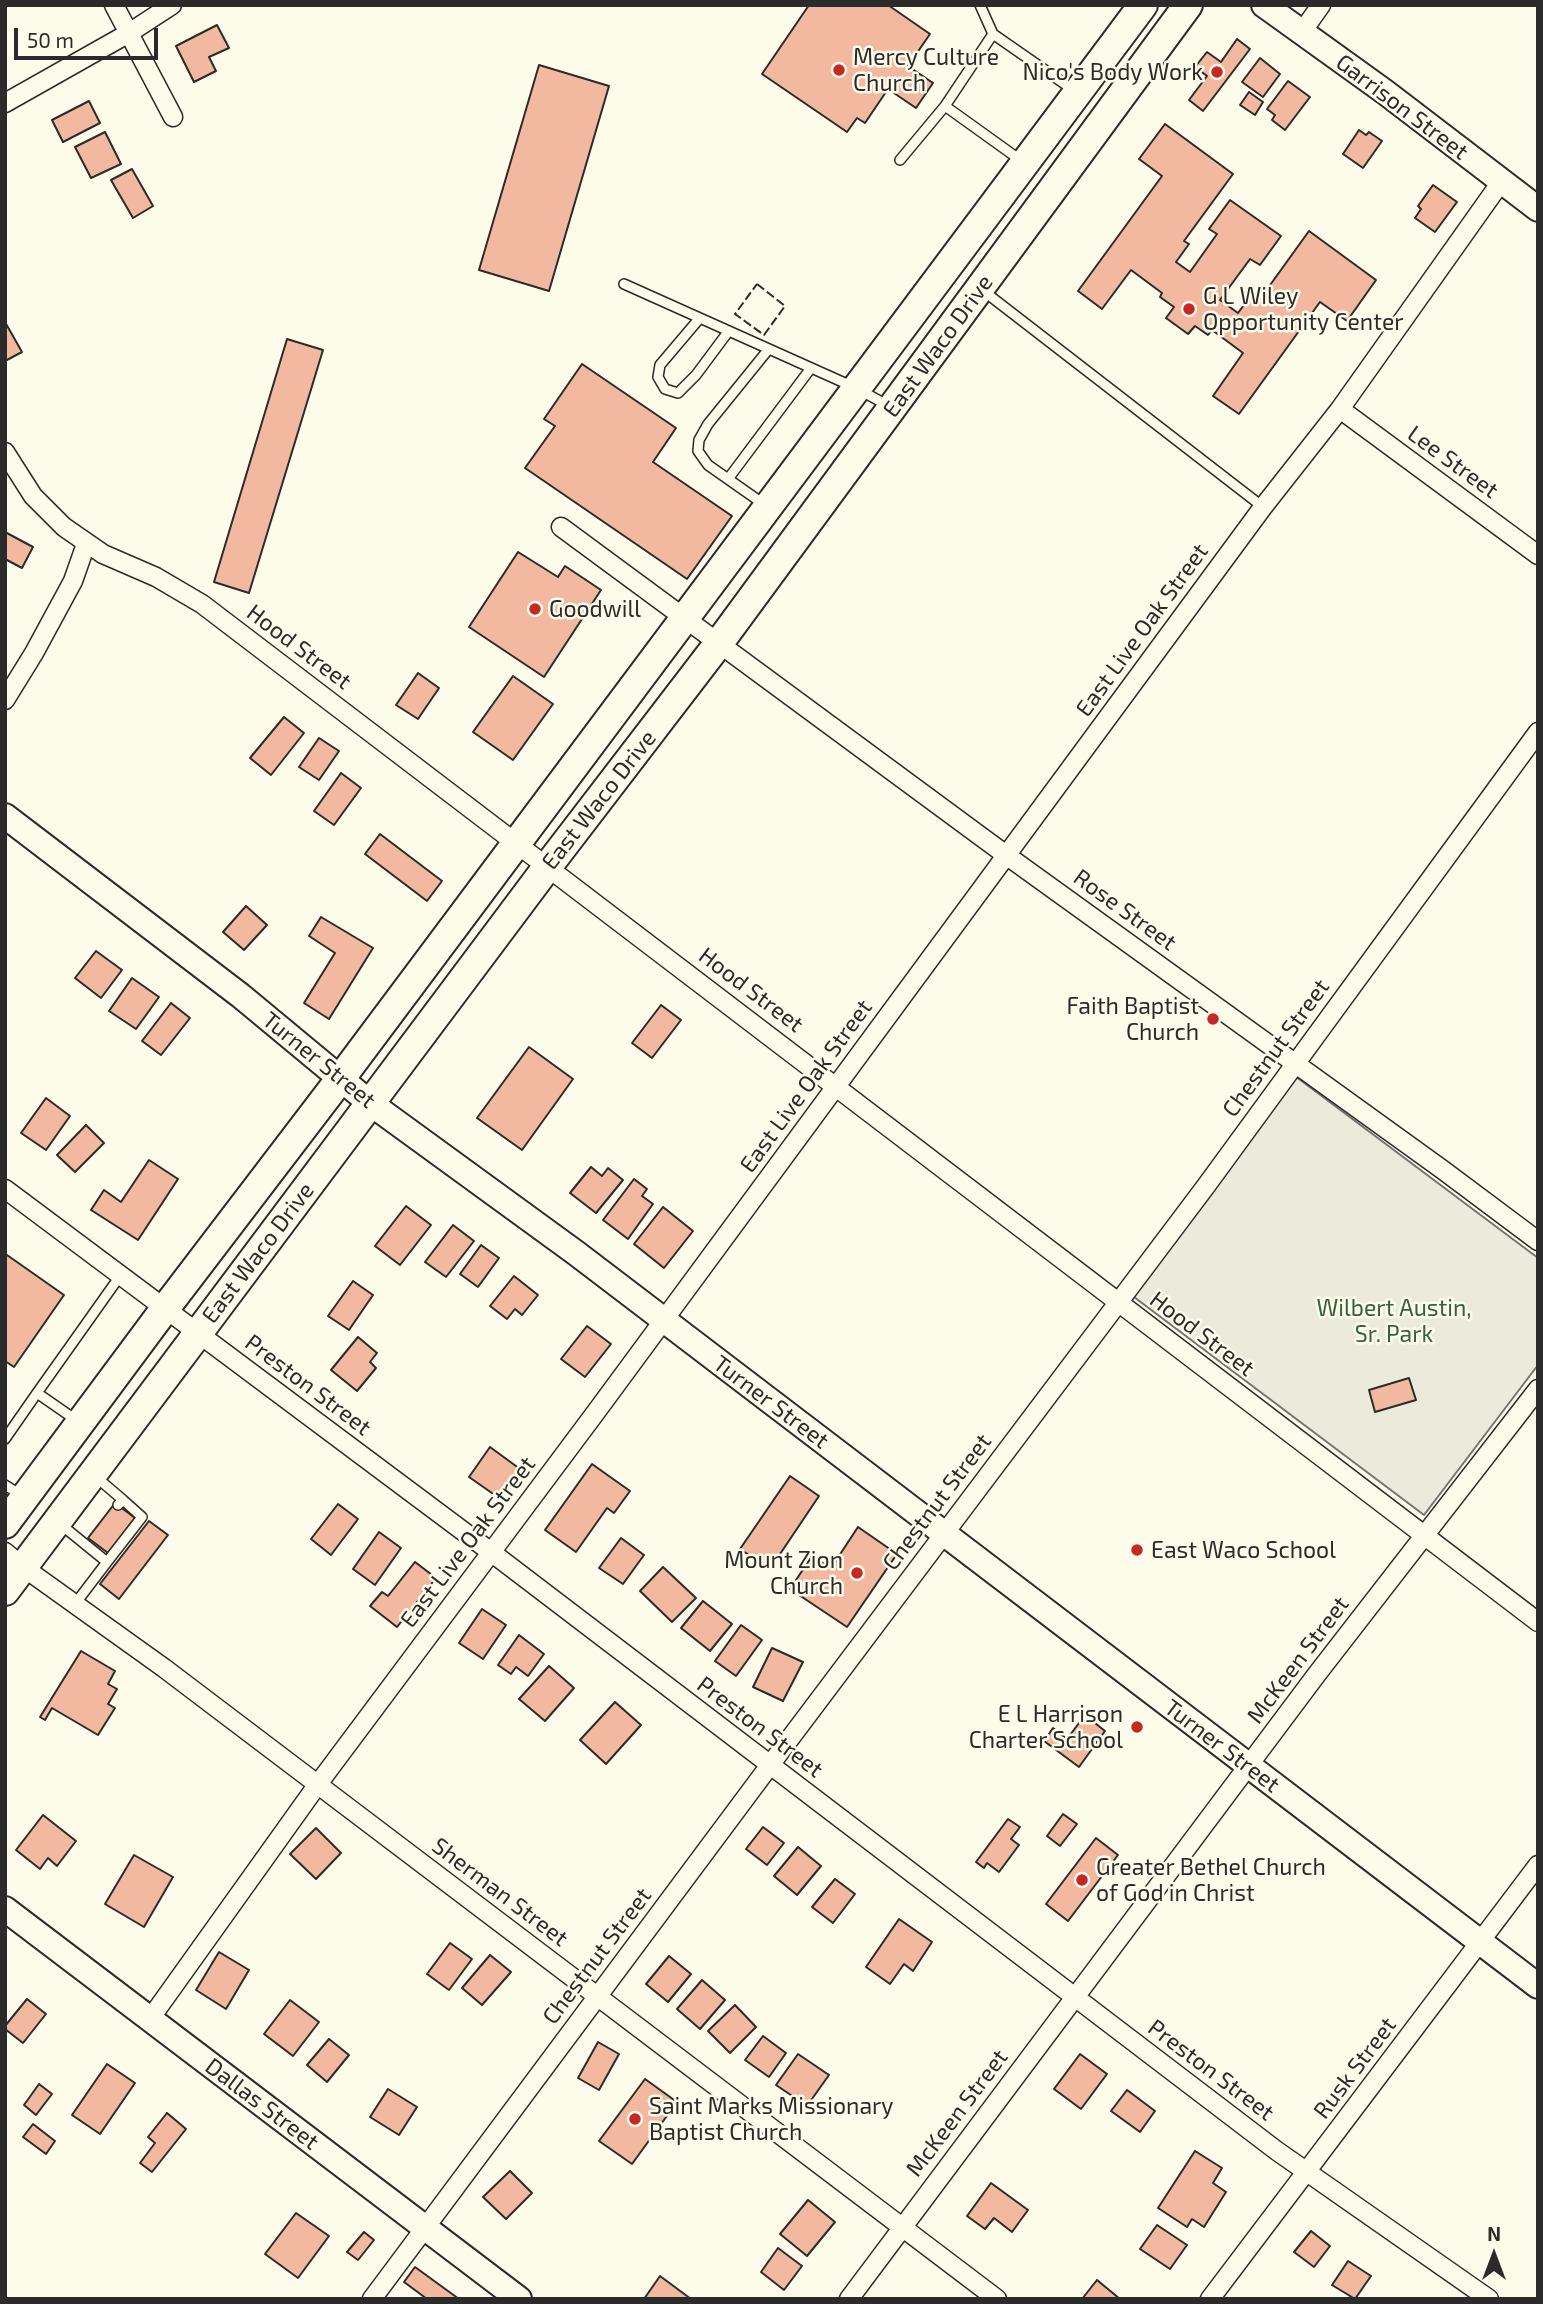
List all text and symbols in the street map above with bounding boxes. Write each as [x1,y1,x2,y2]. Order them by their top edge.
scale bar [18,14,161,58]
text: 50 m [27,27,74,52]
place label: Mercy Culture Church [853,43,999,97]
street label: Garrison Street [1330,48,1474,166]
place label: Nico's Body Work [1023,58,1203,86]
marker: Mercy Culture Church [831,62,847,78]
marker: Nico's Body Work [1209,64,1225,80]
street label: East Waco Drive [877,269,999,423]
place label: G L Wiley Opportunity Center [1203,282,1403,336]
marker: G L Wiley Opportunity Center [1181,301,1197,317]
street label: Lee Street [1402,420,1504,504]
street label: East Live Oak Street [1070,538,1214,722]
place label: Goodwill [549,595,641,623]
street label: Hood Street [241,599,357,695]
marker: Goodwill [527,601,543,617]
street label: East Waco Drive [536,725,662,875]
street label: Rose Street [1068,863,1182,957]
street label: Hood Street [693,942,809,1038]
street label: Chestnut Street [1217,974,1335,1122]
place label: Faith Baptist Church [1066,992,1199,1046]
street label: East Live Oak Street [734,994,878,1178]
street label: Turner Street [257,1006,381,1114]
marker: Faith Baptist Church [1205,1011,1221,1027]
street label: East Waco Drive [196,1177,320,1329]
street label: Hood Street [1144,1286,1260,1382]
park label: Wilbert Austin, Sr. Park [1316,1294,1472,1348]
street label: Preston Street [239,1329,377,1441]
street label: Turner Street [708,1350,834,1454]
street label: Chestnut Street [877,1428,997,1576]
street label: East Live Oak Street [395,1451,541,1633]
place label: East Waco School [1151,1536,1336,1564]
marker: East Waco School [1129,1542,1145,1558]
place label: Mount Zion Church [724,1546,843,1600]
marker: Mount Zion Church [849,1565,865,1581]
street label: McKeen Street [1241,1591,1355,1729]
street label: Preston Street [691,1671,829,1783]
street label: Turner Street [1159,1694,1285,1798]
place label: E L Harrison Charter School [969,1700,1123,1754]
marker: E L Harrison Charter School [1129,1719,1145,1735]
street label: Sherman Street [427,1832,573,1952]
place label: Greater Bethel Church of God in Christ [1096,1853,1326,1907]
marker: Greater Bethel Church of God in Christ [1074,1872,1090,1888]
street label: Chestnut Street [537,1882,657,2030]
street label: Rusk Street [1308,2012,1402,2124]
street label: Preston Street [1142,2014,1280,2126]
street label: McKeen Street [900,2044,1014,2182]
street label: Dallas Street [200,2052,324,2156]
place label: Saint Marks Missionary Baptist Church [649,2092,893,2146]
marker: Saint Marks Missionary Baptist Church [627,2111,643,2127]
north arrow [1459,2220,1529,2290]
text: N [1487,2222,1501,2245]

